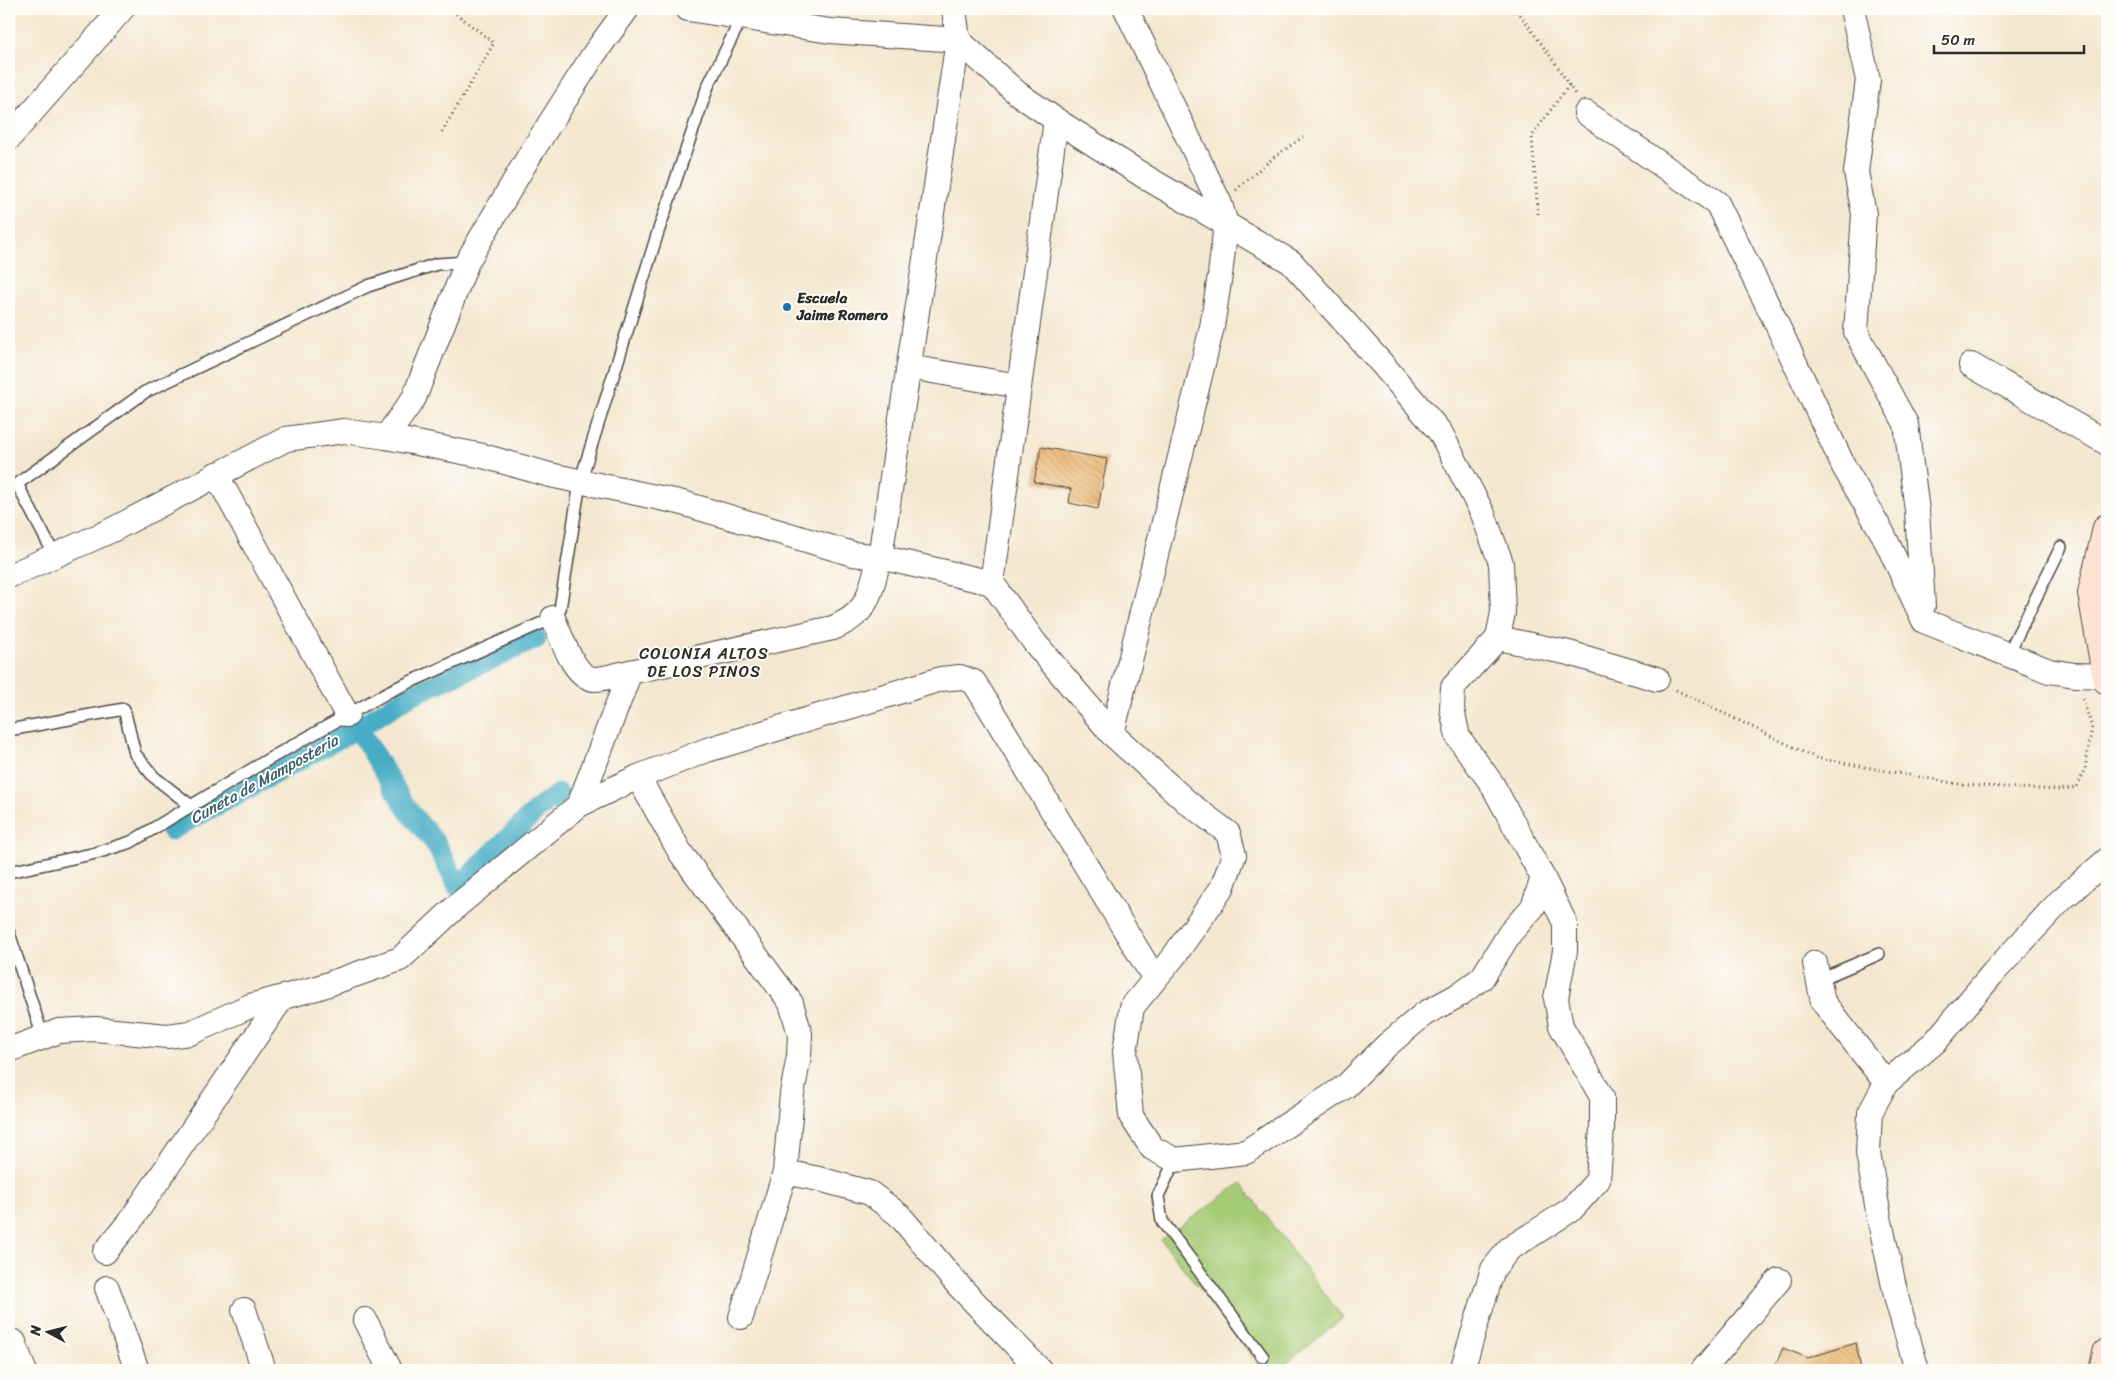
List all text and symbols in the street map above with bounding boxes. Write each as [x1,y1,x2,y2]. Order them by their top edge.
scale bar [1934,22,2084,54]
text: 50 m [1941,27,1976,53]
place label: Escuela Jaime Romero [796,285,888,328]
marker: Escuela Jaime Romero [781,301,793,313]
district label: COLONIA ALTOS DE LOS PINOS [639,639,769,686]
water label: Cuneta de Mamposteria [184,725,345,832]
north arrow [22,1306,72,1356]
text: N [22,1324,49,1338]

